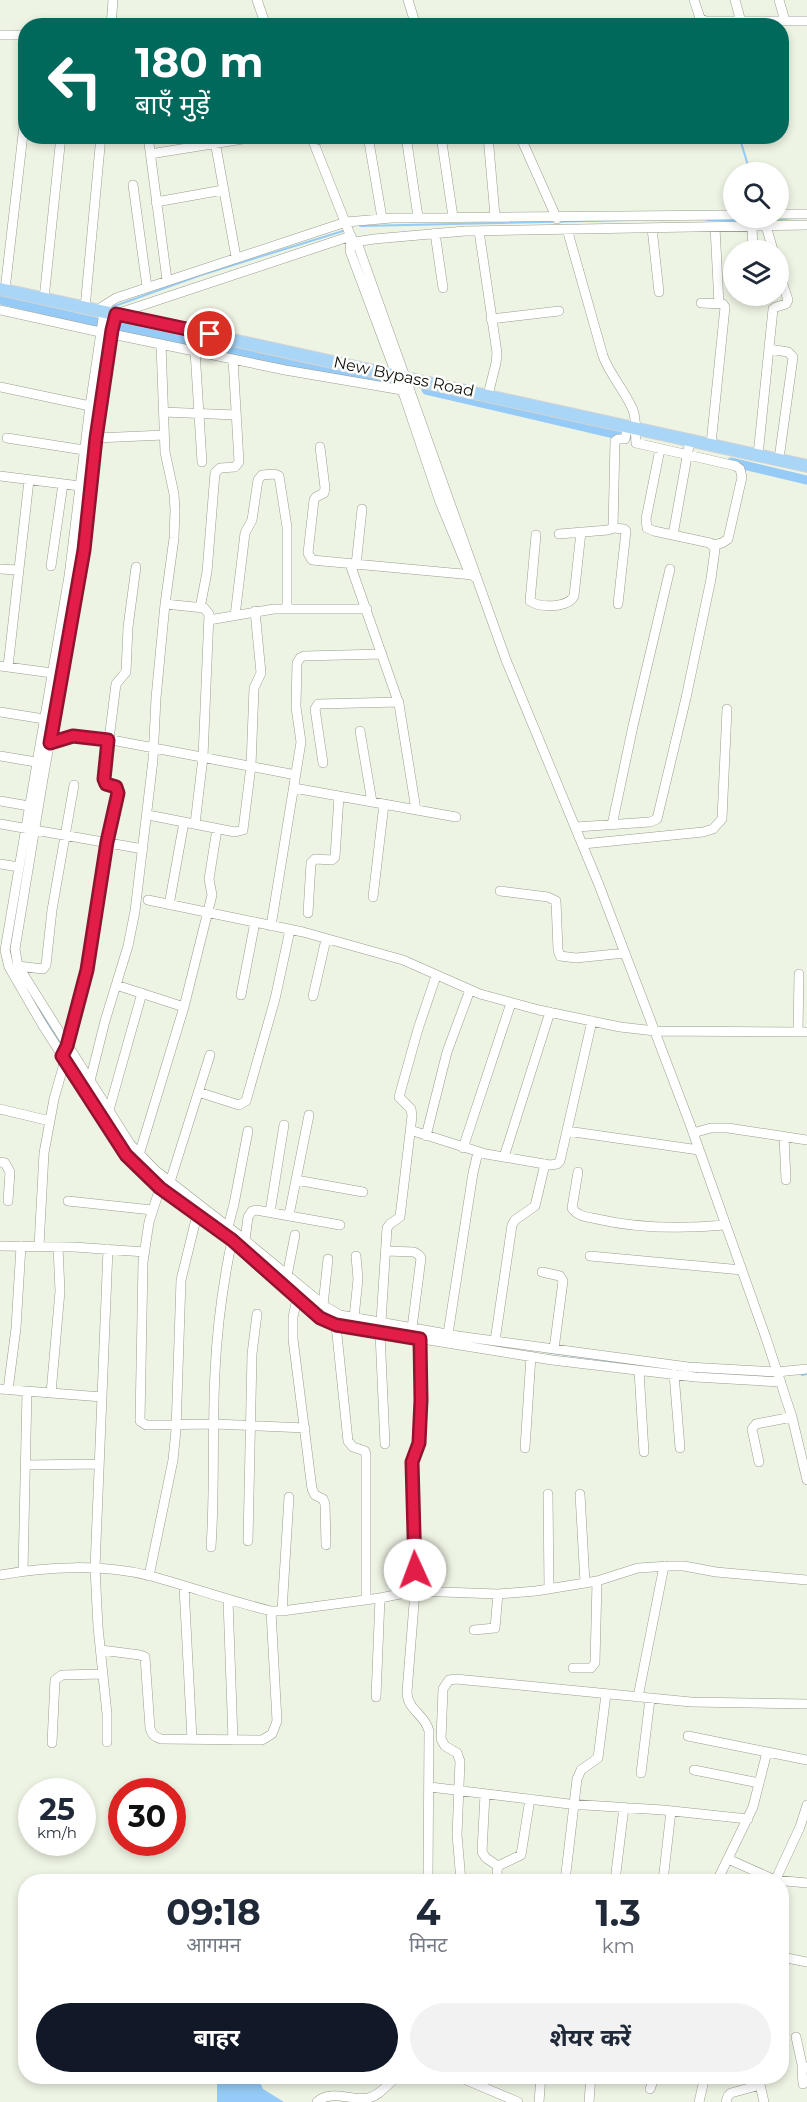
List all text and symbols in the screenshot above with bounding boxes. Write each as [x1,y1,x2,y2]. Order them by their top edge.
text: 180 m [135,36,264,88]
icon: left [36,42,114,120]
text: बाएँ मुड़ें [135,88,210,121]
map controls [723,162,789,306]
button: search [723,162,789,228]
button: layers [723,240,789,306]
pin [184,308,235,359]
icon: arrive [193,317,226,350]
street label: New Bypass Road [332,352,476,401]
position arrow [383,1538,447,1602]
speed limit sign: 30 [108,1778,186,1856]
text: 25 [39,1791,75,1828]
text: km/h [37,1823,77,1842]
text: 09:18 [166,1890,261,1934]
text: 4 [416,1890,441,1934]
text: 1.3 [596,1891,641,1935]
text: आगमन [186,1933,241,1957]
text: मिनट [409,1933,447,1957]
text: km [602,1934,635,1958]
button: बाहर [36,2003,398,2072]
button: शेयर करें [410,2003,771,2072]

